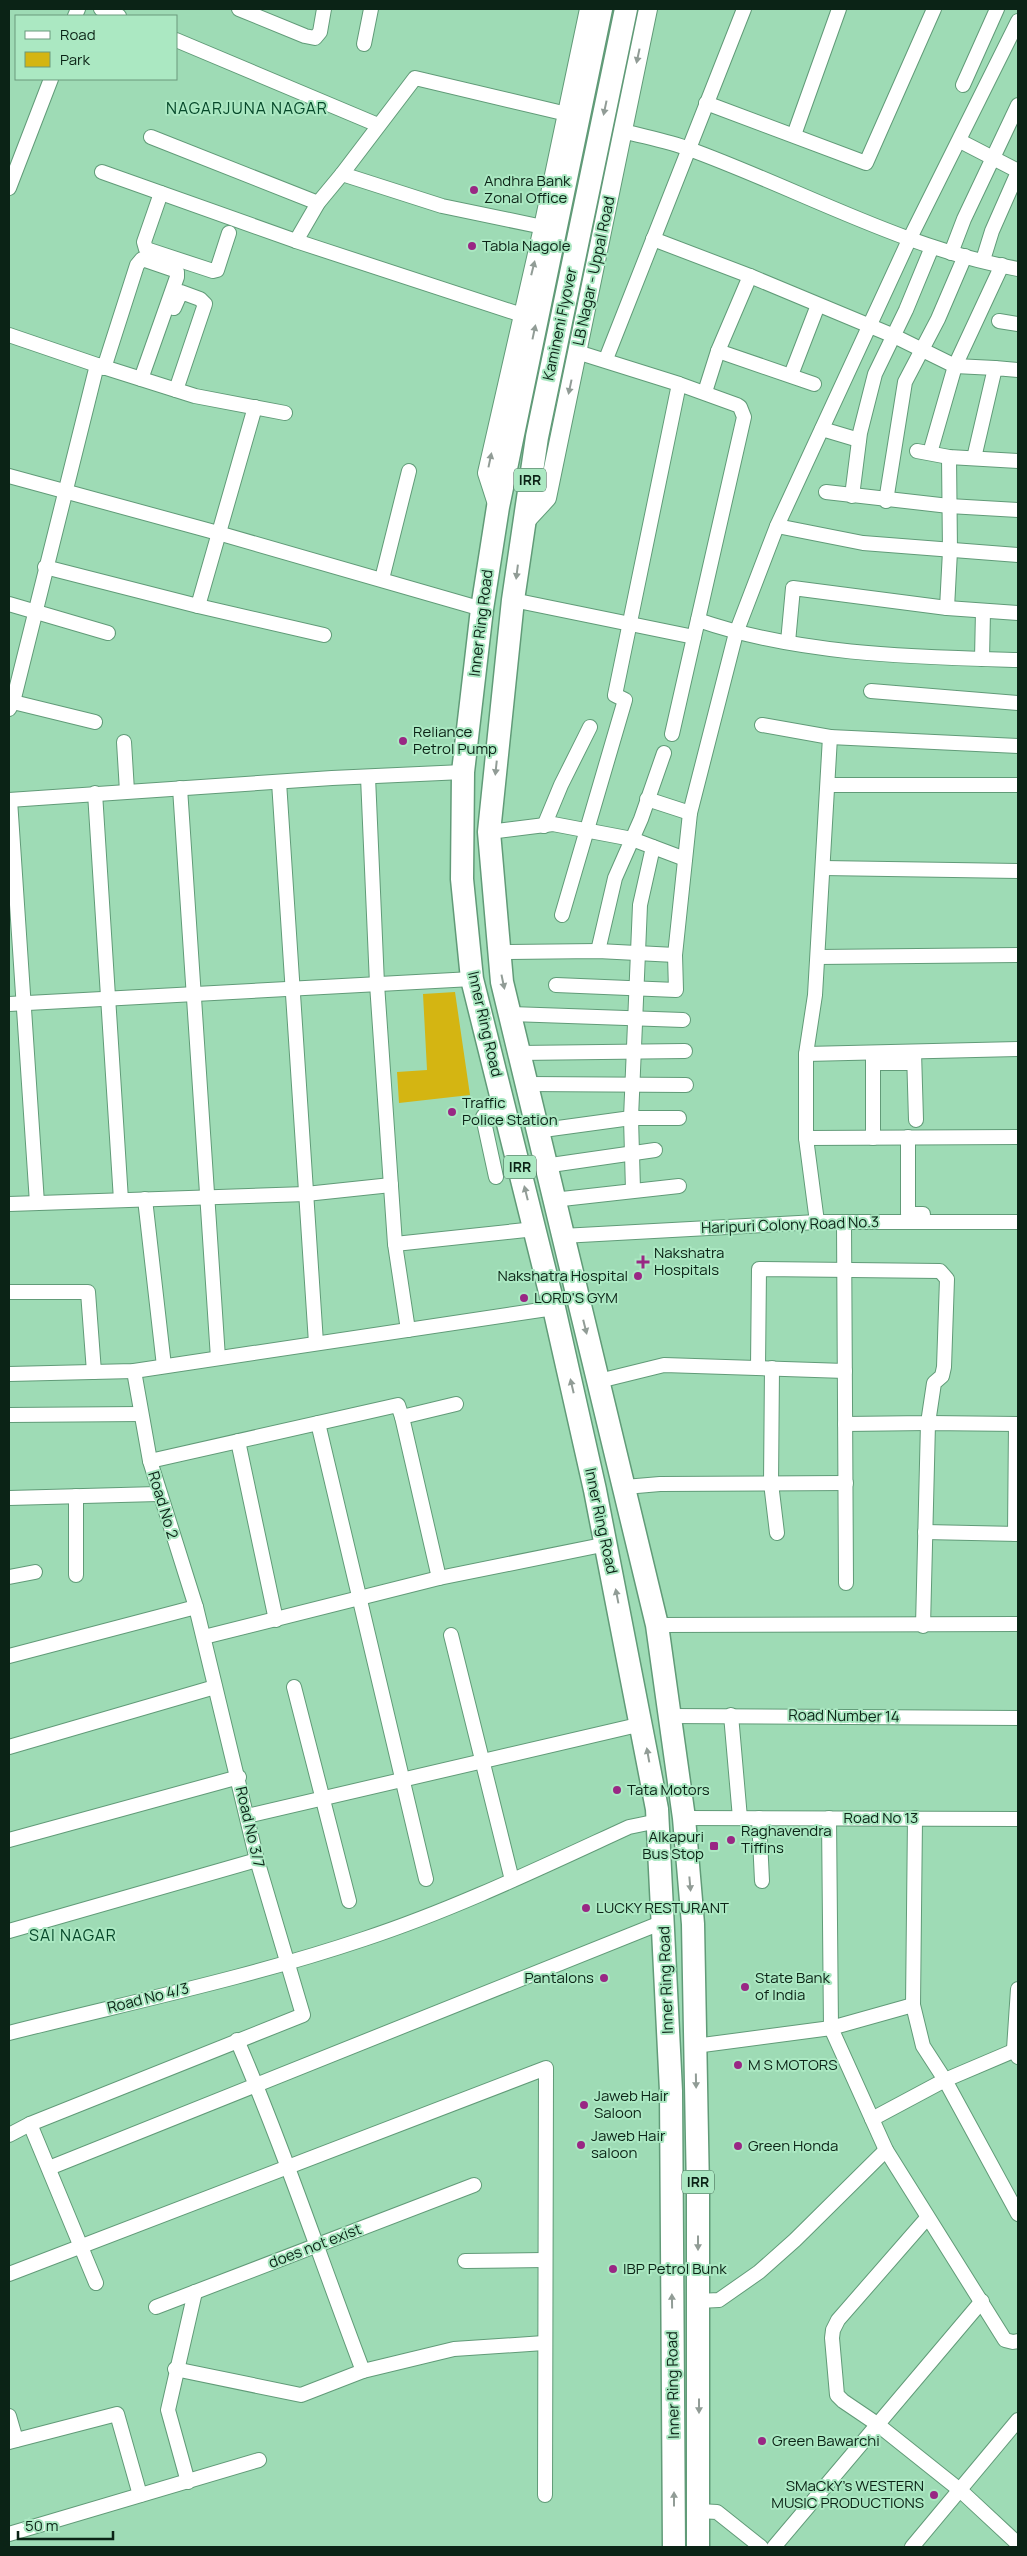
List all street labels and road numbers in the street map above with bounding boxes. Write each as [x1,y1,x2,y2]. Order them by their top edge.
street label: LB Nagar - Uppal Road [567,194,620,347]
street label: Kamineni Flyover [537,265,582,382]
road number: IRR [514,468,546,492]
street label: Inner Ring Road [464,568,497,678]
street label: Inner Ring Road [463,969,508,1079]
road number: IRR [504,1156,536,1178]
street label: Haripuri Colony Road No.3 [701,1211,879,1238]
street label: Inner Ring Road [580,1466,623,1576]
street label: Road No 2 [143,1469,184,1541]
street label: Road Number 14 [788,1704,900,1727]
street label: Road No 3/7 [231,1784,270,1869]
street label: Road No 13 [844,1807,918,1828]
street label: Inner Ring Road [653,1926,678,2034]
street label: Road No 4/3 [105,1977,191,2018]
road number: IRR [682,2170,714,2194]
street label: does not exist [265,2218,364,2273]
street label: Inner Ring Road [661,2331,684,2439]

